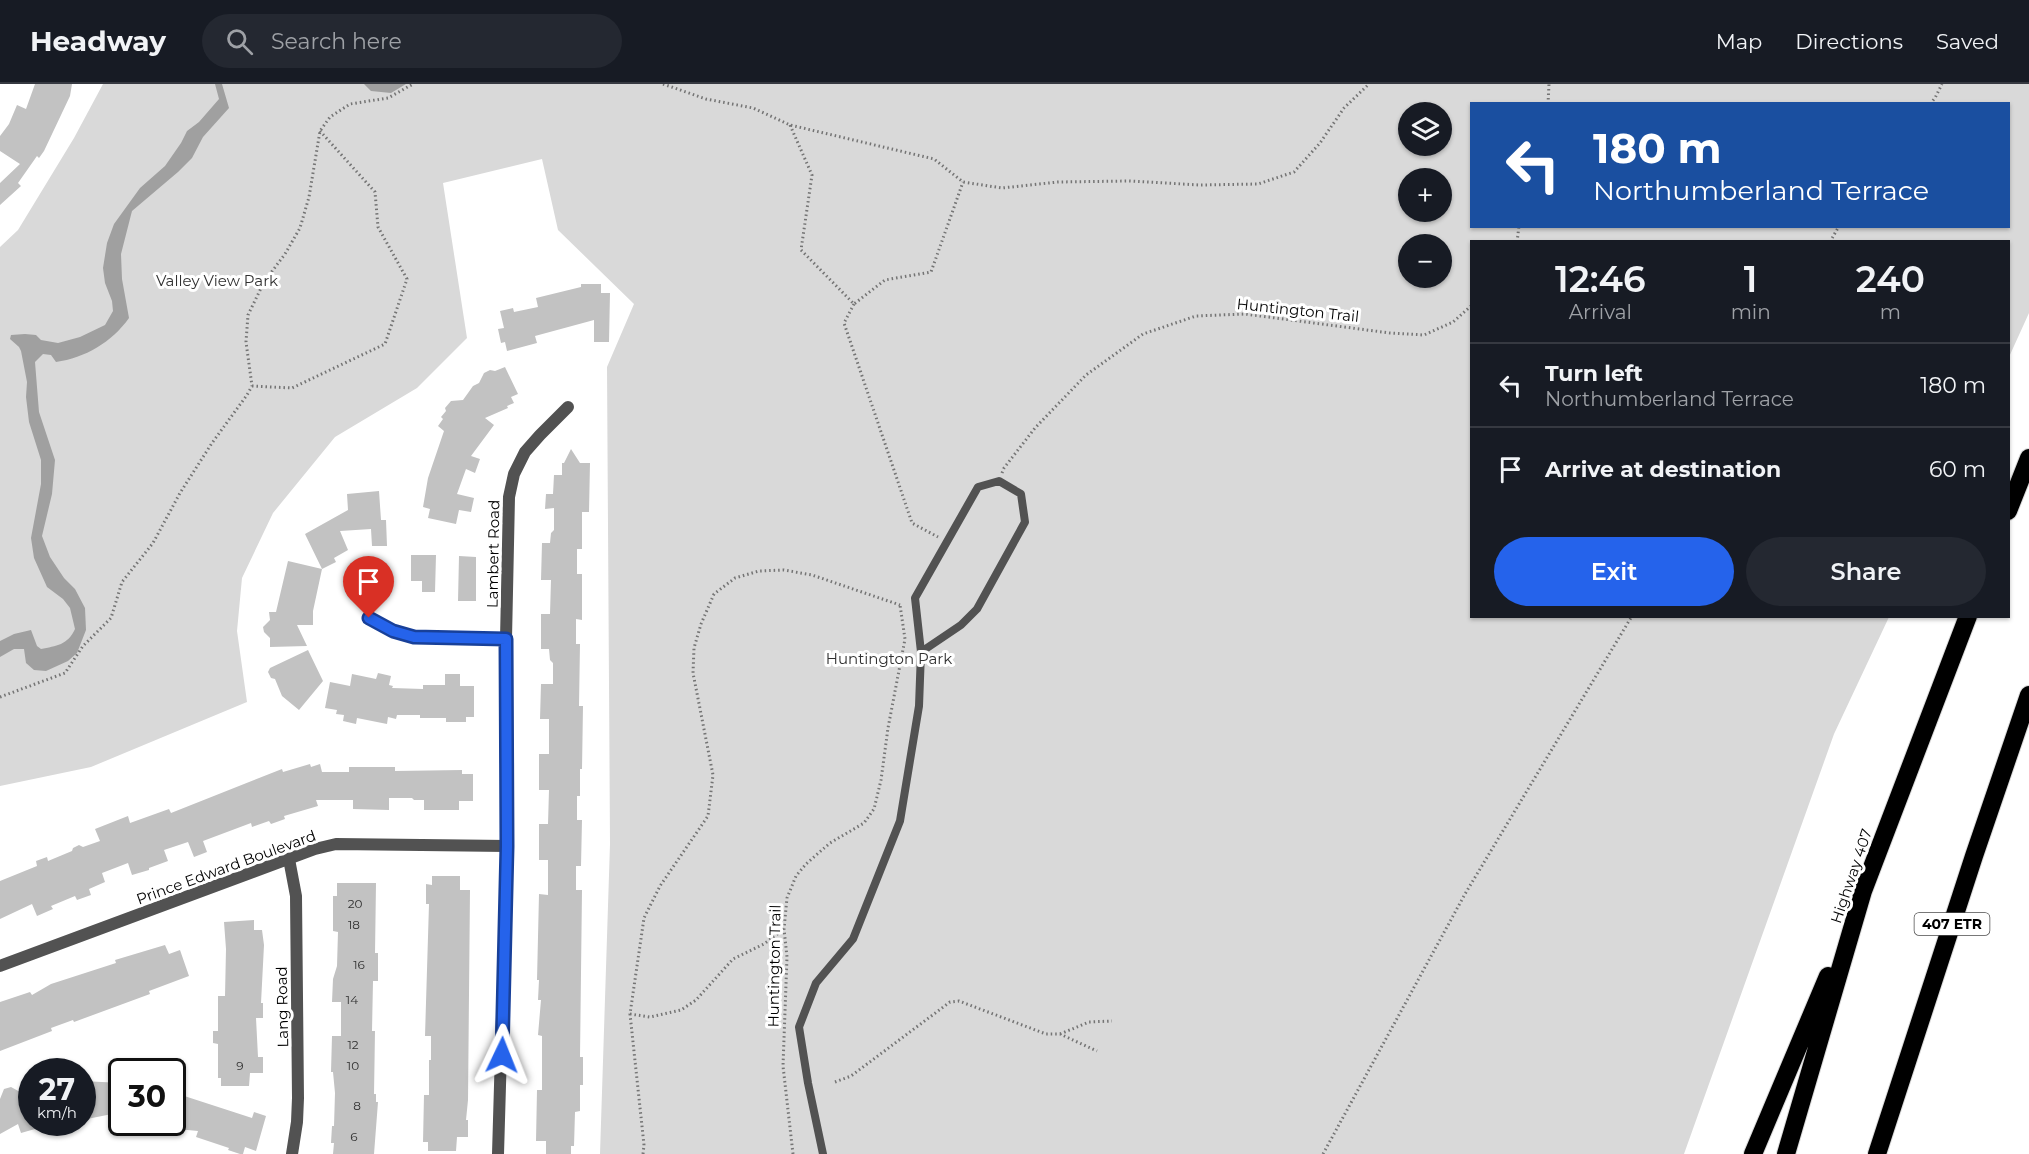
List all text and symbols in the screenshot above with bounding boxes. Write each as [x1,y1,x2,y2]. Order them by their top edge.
search box [202,14,622,68]
text: Headway [30,24,166,58]
icon: search [223,25,256,58]
text: Search here [271,28,402,55]
text: Map [1716,29,1762,54]
text: Directions [1795,29,1903,54]
text: Saved [1936,29,1999,54]
map controls [1398,102,1452,288]
button: layers [1398,102,1452,156]
text: 180 m [1593,122,1722,174]
icon: left [1494,126,1572,204]
button: + [1398,168,1452,222]
text: Northumberland Terrace [1593,174,1929,207]
button: − [1398,234,1452,288]
text: 12:46 [1555,257,1646,301]
text: 1 [1744,257,1758,301]
text: 240 [1856,257,1925,301]
park label: Valley View Park [156,271,278,290]
street label: Huntington Trail [1236,294,1360,326]
text: Arrival [1569,300,1632,324]
text: min [1731,300,1771,324]
text: m [1880,300,1901,324]
text: Turn left [1545,360,1643,387]
icon: left [1494,369,1527,402]
text: 180 m [1920,372,1986,399]
text: Northumberland Terrace [1545,387,1794,411]
icon: arrive [1494,453,1527,486]
text: Arrive at destination [1545,456,1781,483]
text: 60 m [1929,456,1986,483]
street label: Lambert Road [483,500,503,608]
button: Exit [1494,537,1734,606]
button: Share [1746,537,1986,606]
pin [343,556,394,618]
icon: arrive [352,565,385,598]
park label: Huntington Park [826,649,952,668]
street label: Prince Edward Boulevard [133,826,319,908]
street label: Highway 407 [1826,826,1876,926]
house number: 20 [348,896,362,911]
street label: Huntington Trail [763,904,785,1028]
road number: 407 ETR [1914,913,1990,935]
house number: 18 [348,917,360,932]
house number: 16 [353,957,365,972]
street label: Lang Road [272,966,292,1048]
house number: 14 [346,992,358,1007]
position arrow [470,1023,534,1087]
house number: 12 [347,1037,359,1052]
speed limit sign: 30 [108,1058,186,1136]
house number: 9 [236,1058,244,1073]
house number: 10 [347,1058,359,1073]
text: 27 [39,1071,75,1108]
house number: 8 [353,1098,361,1113]
text: km/h [37,1103,77,1122]
house number: 6 [350,1129,358,1144]

